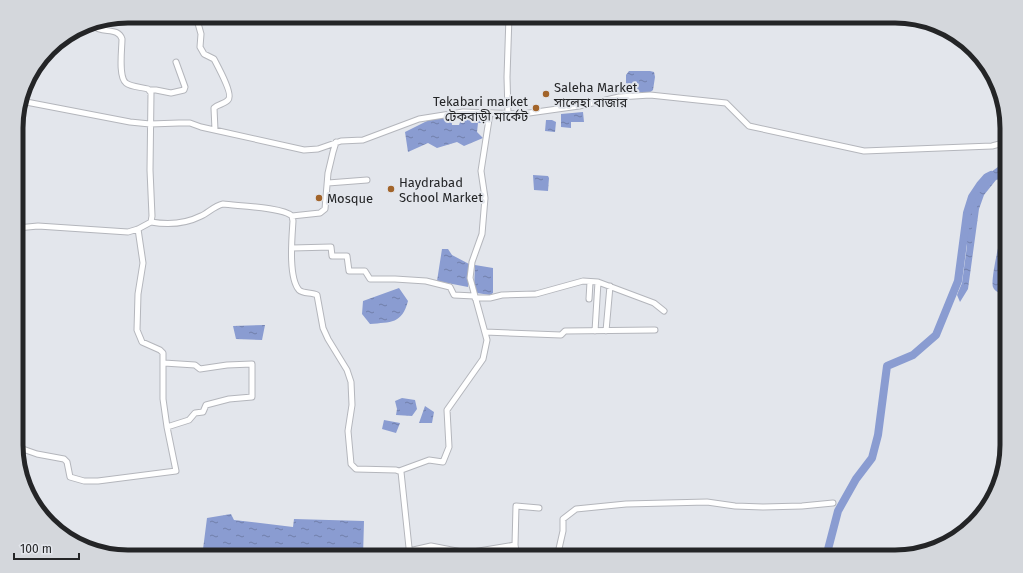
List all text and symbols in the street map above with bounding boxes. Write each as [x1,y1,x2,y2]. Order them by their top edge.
place label: Saleha Market সালেহা বাজার [553,80,638,110]
marker: Saleha Market সালেহা বাজার [541,89,551,99]
place label: Tekabari market টেকবাড়ী মার্কেট [433,94,529,124]
marker: Tekabari market টেকবাড়ী মার্কেট [531,103,541,113]
place label: Haydrabad School Market [399,175,483,205]
marker: Haydrabad School Market [386,184,396,194]
place label: Mosque [327,191,373,206]
marker: Mosque [314,193,324,203]
scale bar [14,535,79,561]
text: 100 m [20,542,52,556]

